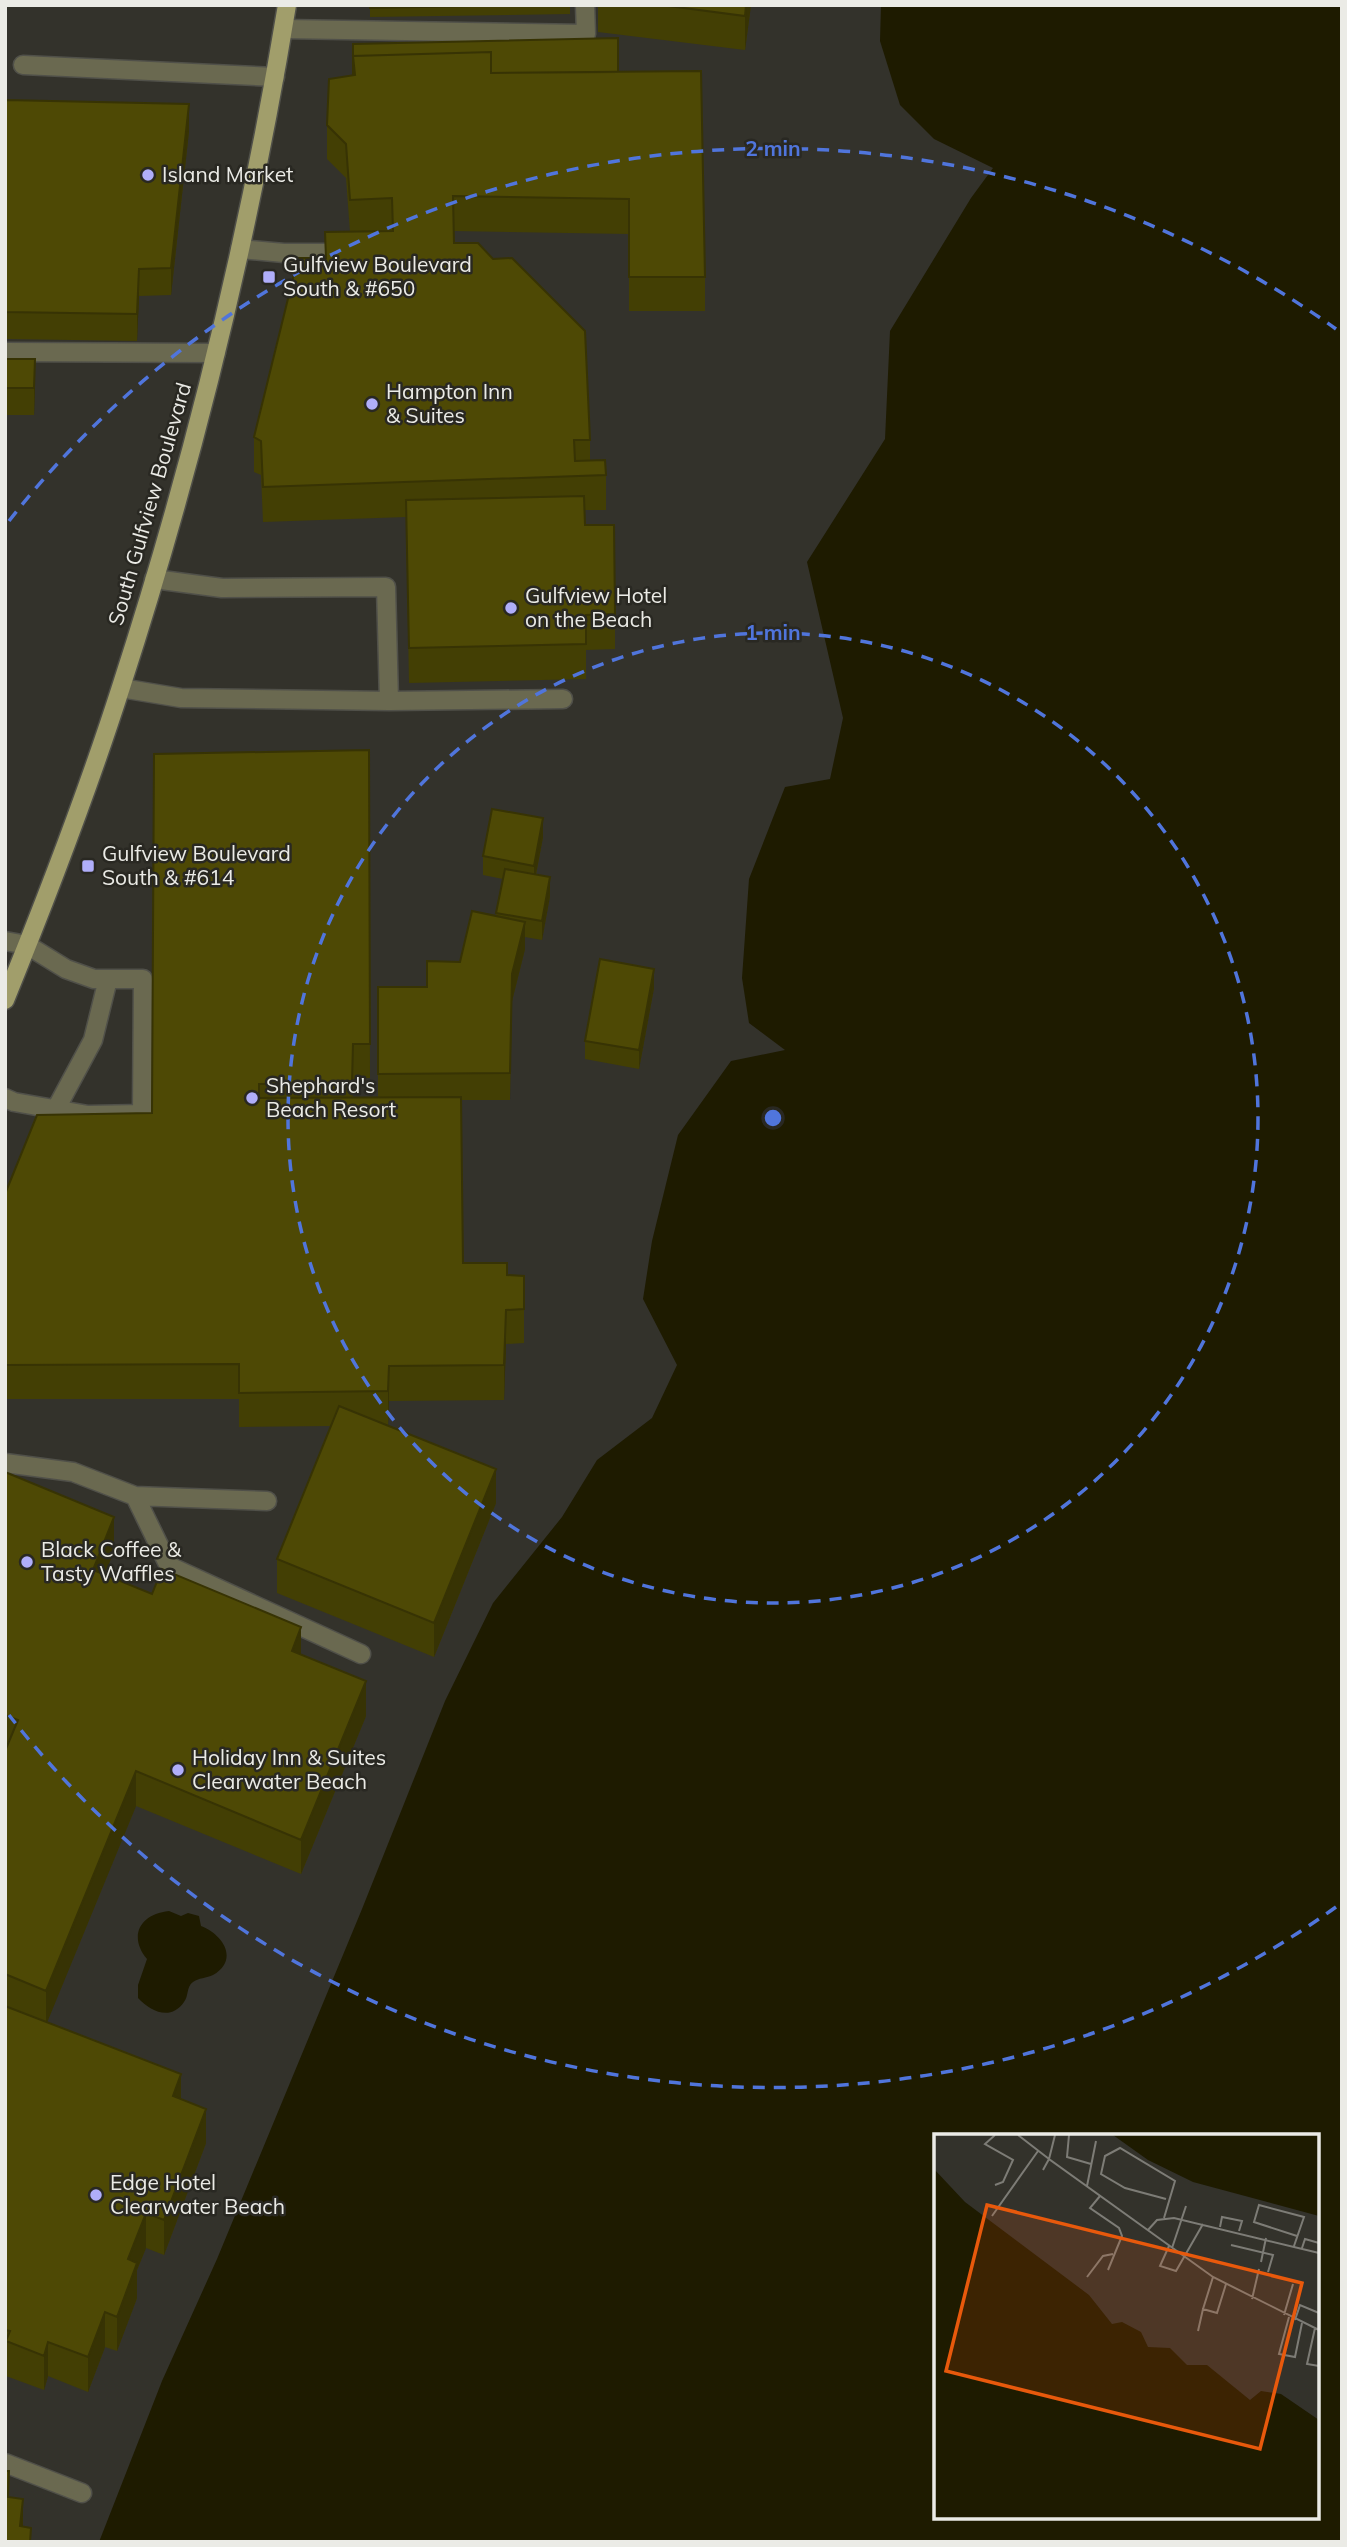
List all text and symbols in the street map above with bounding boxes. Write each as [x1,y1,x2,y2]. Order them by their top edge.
text: 2 min [745,135,801,161]
place label: Island Market [162,161,293,187]
marker: Island Market [140,167,156,183]
place label: Gulfview Boulevard South & #650 [283,251,472,301]
marker: Gulfview Boulevard South & #650 [261,269,277,285]
place label: Hampton Inn & Suites [386,378,513,428]
street label: South Gulfview Boulevard [102,379,196,628]
marker: Hampton Inn & Suites [364,396,380,412]
place label: Gulfview Hotel on the Beach [525,582,667,632]
marker: Gulfview Hotel on the Beach [503,600,519,616]
text: 1 min [745,619,801,645]
place label: Gulfview Boulevard South & #614 [102,840,291,890]
marker: Gulfview Boulevard South & #614 [80,858,96,874]
place label: Shephard's Beach Resort [266,1072,396,1122]
marker: Shephard's Beach Resort [244,1090,260,1106]
centre of rings [761,1106,785,1130]
place label: Black Coffee & Tasty Waffles [41,1536,182,1586]
marker: Black Coffee & Tasty Waffles [19,1554,35,1570]
place label: Holiday Inn & Suites Clearwater Beach [192,1744,386,1794]
marker: Holiday Inn & Suites Clearwater Beach [170,1762,186,1778]
inset map [934,2134,1319,2519]
place label: Edge Hotel Clearwater Beach [110,2169,285,2219]
marker: Edge Hotel Clearwater Beach [88,2187,104,2203]

